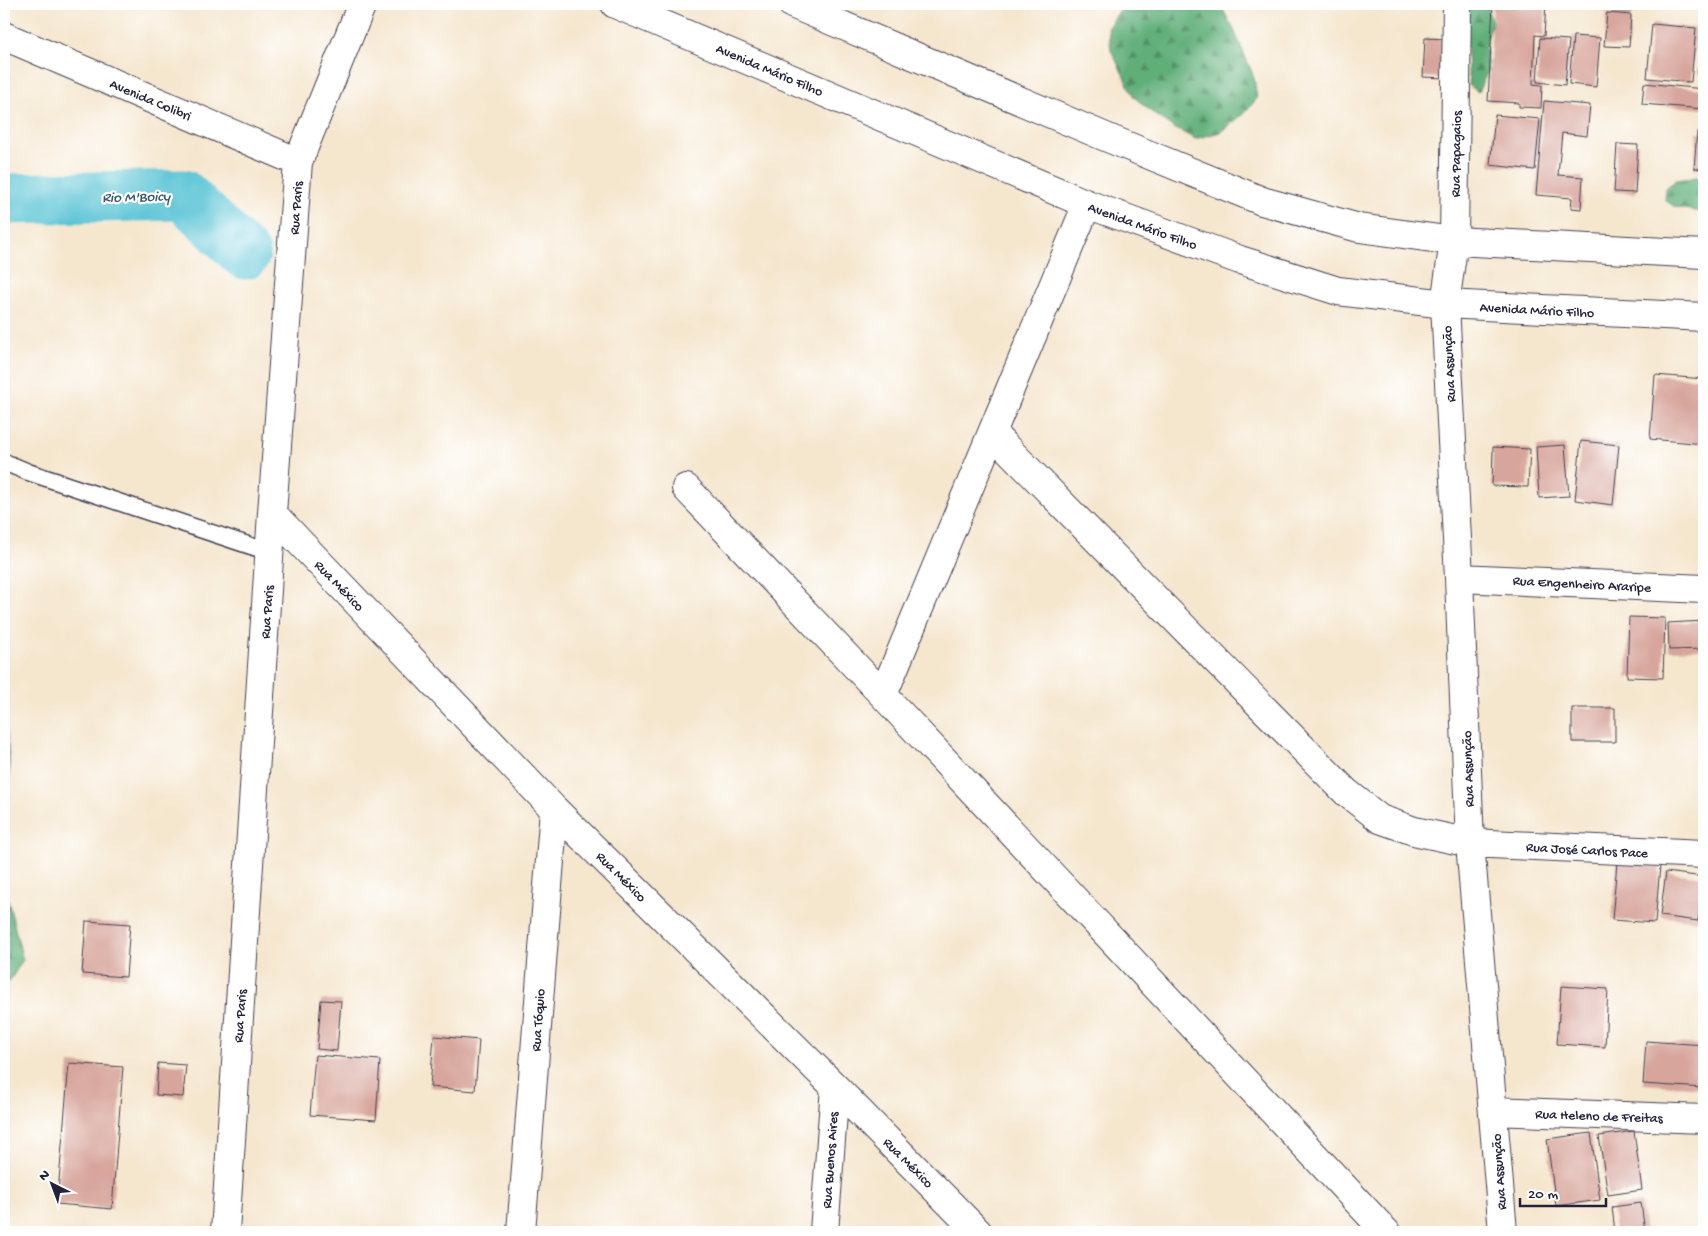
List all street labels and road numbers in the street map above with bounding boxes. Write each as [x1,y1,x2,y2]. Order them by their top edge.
street label: Avenida Mário Filho [713,41,825,102]
street label: Avenida Colibri [107,76,193,126]
street label: Rua Papagaios [1448,110,1467,197]
street label: Rua Paris [287,180,308,236]
street label: Avenida Mário Filho [1085,200,1199,255]
street label: Avenida Mário Filho [1479,300,1595,323]
street label: Rua Assunção [1440,325,1461,403]
street label: Rua México [310,558,367,616]
street label: Rua Engenheiro Araripe [1512,573,1652,598]
street label: Rua Paris [258,584,279,640]
street label: Rua Assunção [1460,730,1479,807]
street label: Rua José Carlos Pace [1526,840,1649,863]
street label: Rua México [591,849,649,907]
street label: Rua Paris [231,988,252,1044]
street label: Rua Tóquio [529,988,550,1052]
street label: Rua Heleno de Freitas [1535,1107,1664,1128]
street label: Rua Buenos Aires [820,1110,843,1209]
street label: Rua Assunção [1489,1133,1512,1211]
street label: Rua México [878,1135,936,1193]

